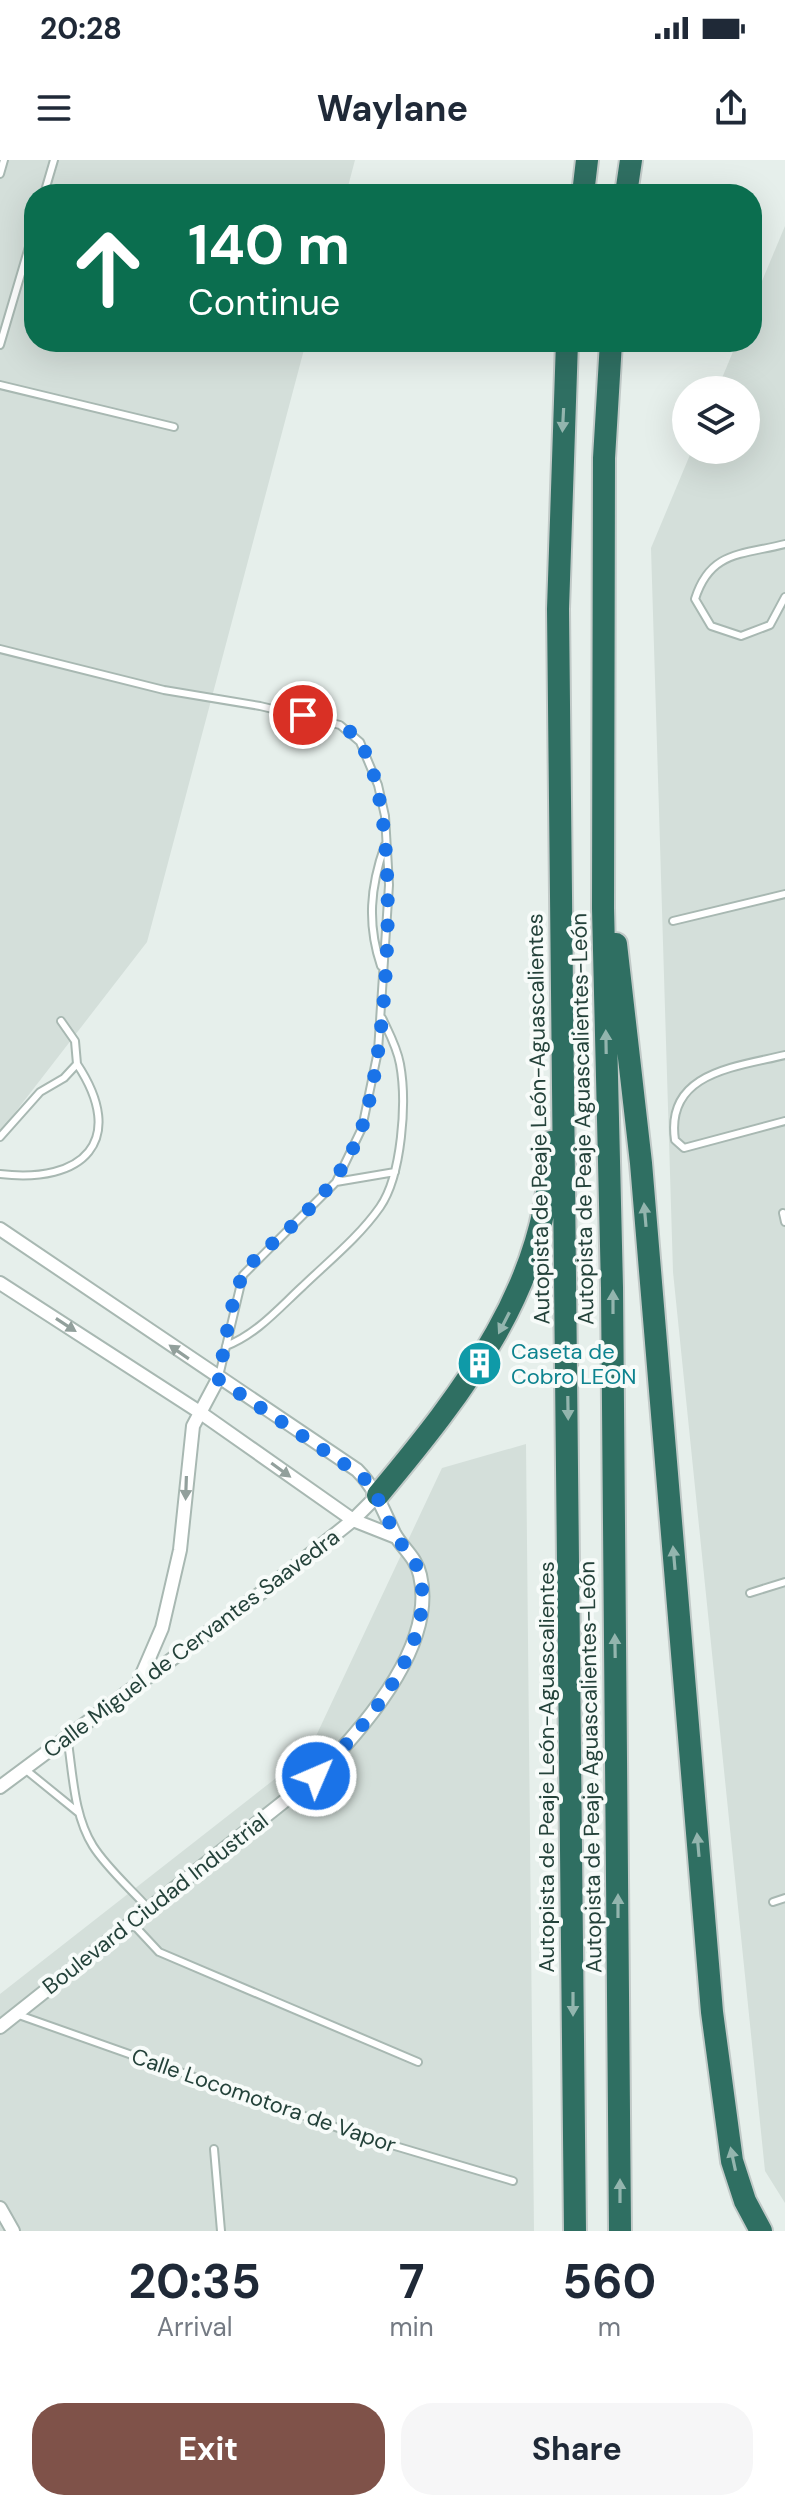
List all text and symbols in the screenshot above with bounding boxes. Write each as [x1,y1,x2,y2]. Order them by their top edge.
text: 20:28 [40,9,122,48]
text: Waylane [317,85,468,132]
icon: menu [32,86,76,130]
icon: share [709,86,753,130]
text: 140 m [188,208,350,281]
icon: ahead [56,216,160,320]
text: Continue [188,279,340,326]
map controls [672,376,760,464]
button: layers [672,376,760,464]
one-way arrow [556,408,569,433]
pin [269,681,337,749]
icon: arrive [281,693,325,737]
street label: Autopista de Peaje León-Aguascalientes [520,913,557,1325]
street label: Autopista de Peaje Aguascalientes-León [564,913,601,1325]
one-way arrow [600,1029,613,1054]
one-way arrow [638,1202,651,1227]
one-way arrow [606,1289,619,1314]
one-way arrow [498,1312,512,1334]
one-way arrow [55,1318,76,1333]
place label: Caseta de Cobro LEON [511,1337,636,1391]
building icon: Caseta de Cobro LEON [456,1340,504,1388]
one-way arrow [169,1345,190,1360]
one-way arrow [562,1396,574,1421]
one-way arrow [271,1462,292,1477]
one-way arrow [180,1476,193,1501]
street label: Calle Miguel de Cervantes Saavedra [37,1522,345,1764]
one-way arrow [667,1545,680,1570]
street label: Autopista de Peaje León-Aguascalientes [532,1561,561,1973]
street label: Autopista de Peaje Aguascalientes-León [572,1561,609,1973]
one-way arrow [609,1633,622,1658]
position arrow [274,1734,358,1818]
street label: Boulevard Ciudad Industrial [36,1806,274,2001]
one-way arrow [691,1832,704,1857]
one-way arrow [612,1893,624,1918]
one-way arrow [567,1992,580,2017]
street label: Calle Locomotora de Vapor [128,2042,400,2159]
one-way arrow [726,2146,739,2171]
one-way arrow [613,2178,626,2203]
text: 20:35 [129,2250,261,2313]
text: 7 [399,2250,424,2313]
text: 560 [562,2250,656,2313]
text: Arrival [157,2310,233,2344]
text: min [389,2310,434,2344]
text: m [598,2310,621,2344]
button: Exit [32,2403,385,2495]
button: Share [401,2403,753,2495]

